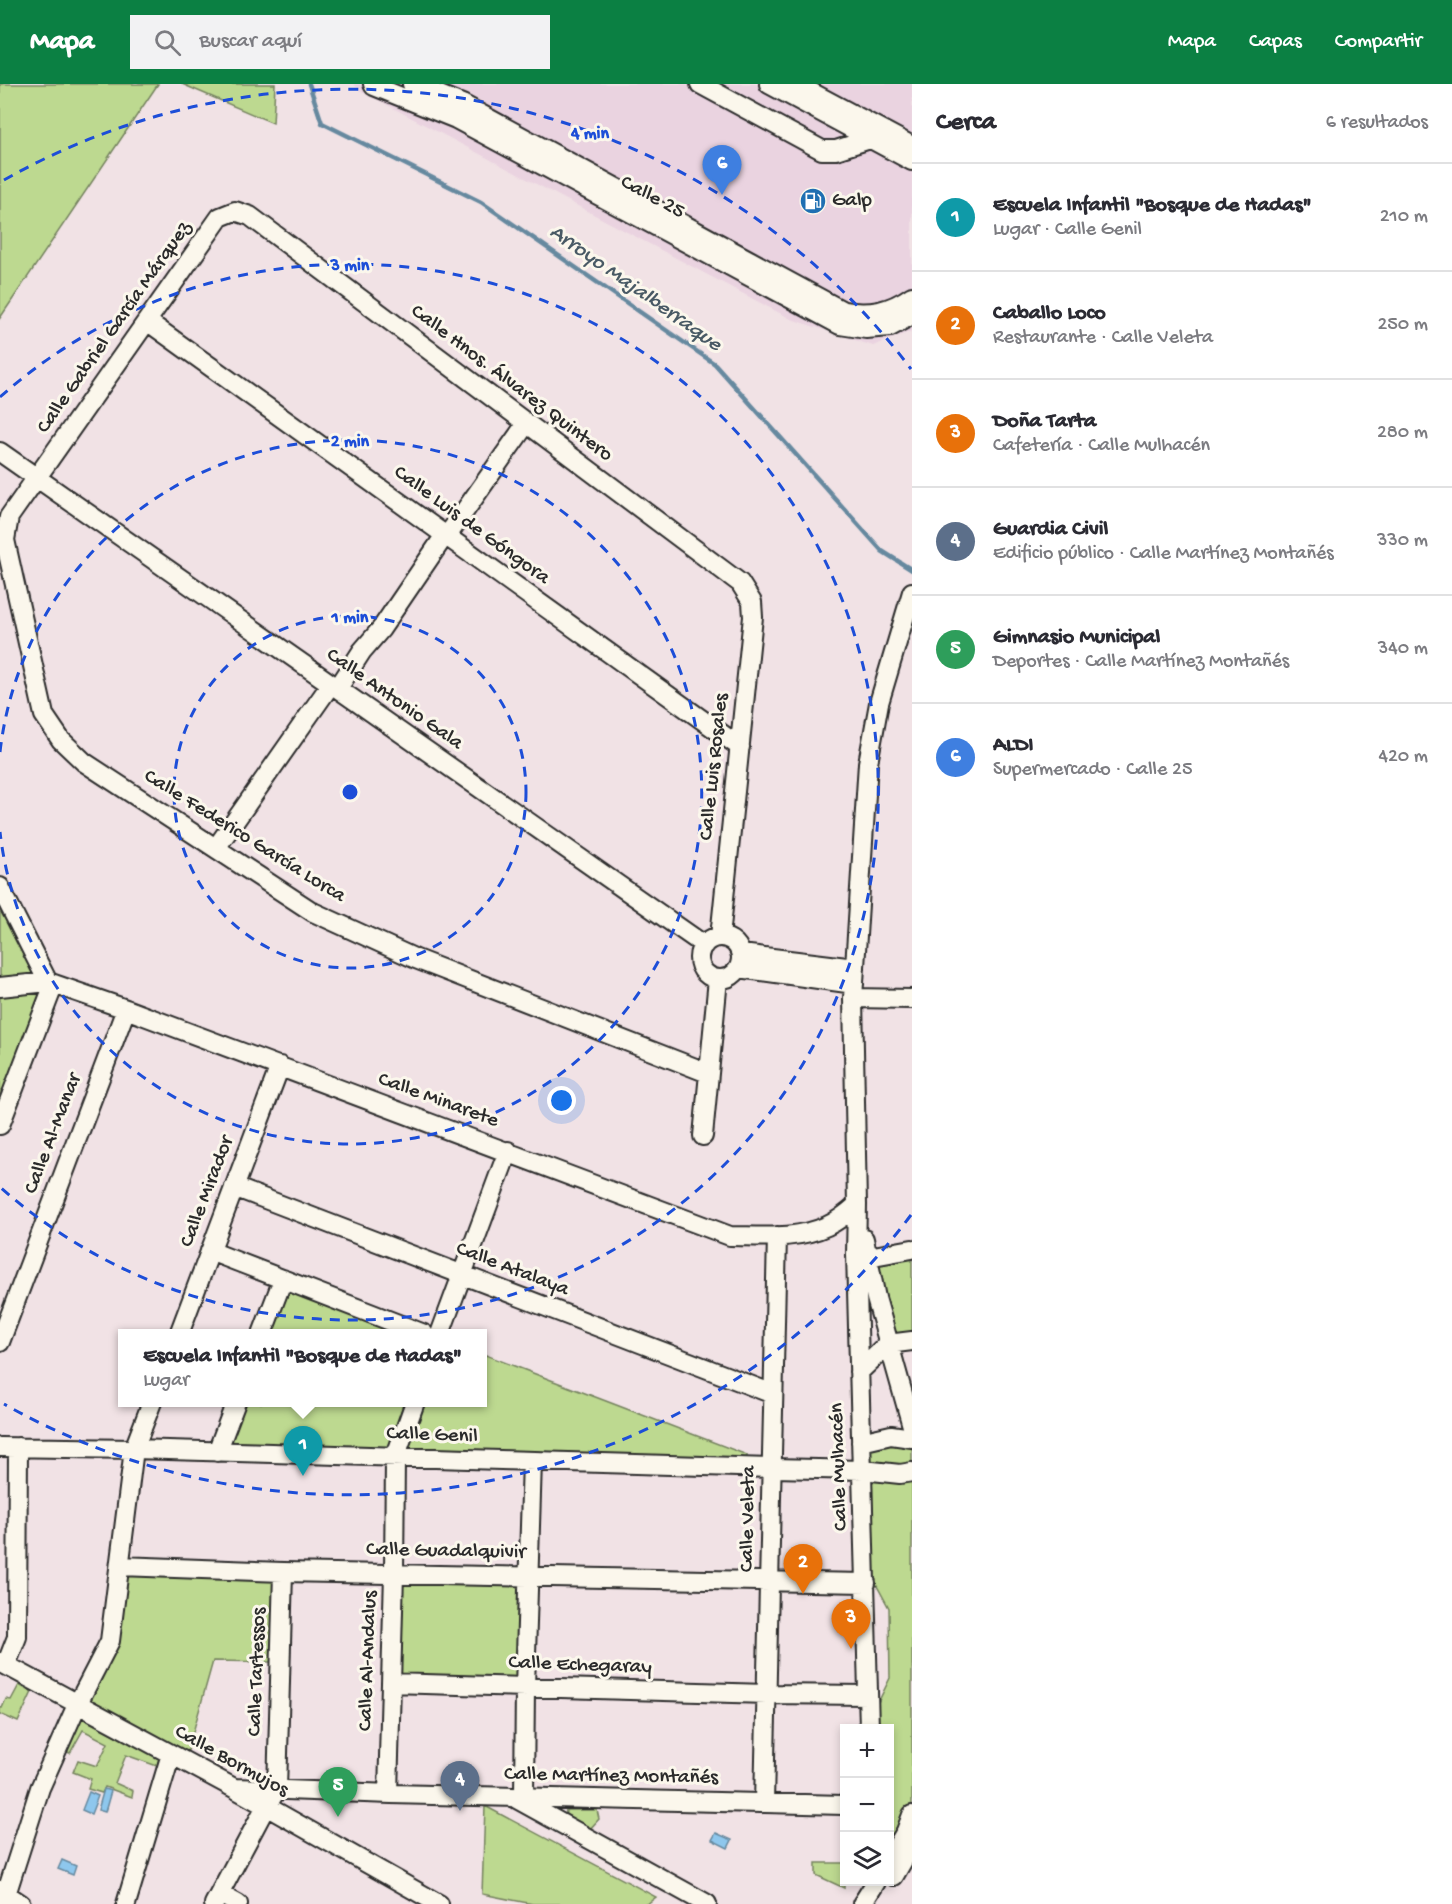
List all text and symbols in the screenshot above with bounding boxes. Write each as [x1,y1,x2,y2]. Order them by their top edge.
search box [130,15,550,69]
text: Mapa [30,26,94,59]
icon: search [151,26,184,59]
text: Buscar aquí [199,29,302,55]
text: Mapa [1168,30,1216,55]
text: Capas [1249,30,1302,55]
text: Compartir [1335,30,1422,55]
text: Cerca [936,108,996,139]
text: 6 resultados [1326,112,1428,135]
text: 4 min [570,124,609,145]
pin: 6 [702,146,742,195]
street label: Calle 25 [615,171,689,225]
fuel station icon: Galp [798,186,828,216]
place label: Galp [832,189,873,214]
text: Escuela Infantil "Bosque de Hadas" [993,193,1312,219]
text: 1 [951,206,960,229]
text: 210 m [1380,206,1428,229]
street label: Calle Gabriel García Márquez [32,216,198,439]
text: Lugar · Calle Genil [993,219,1142,242]
water label: Arroyo Majalberraque [544,220,727,359]
text: 3 min [330,256,370,277]
street label: Calle Hnos. Álvarez Quintero [405,299,618,468]
text: Caballo Loco [993,301,1106,327]
text: 2 [951,314,960,337]
text: 250 m [1377,314,1428,337]
text: Restaurante · Calle Veleta [993,327,1213,350]
text: Doña Tarta [993,409,1096,435]
text: 3 [950,422,961,445]
text: 280 m [1377,422,1428,445]
text: 2 min [331,432,370,453]
text: Cafetería · Calle Mulhacén [993,435,1210,458]
street label: Calle Luis de Góngora [388,461,555,592]
text: Guardia Civil [993,517,1108,543]
text: 4 [951,530,960,553]
text: 330 m [1377,530,1428,553]
text: Edificio público · Calle Martínez Montañés [993,543,1334,566]
text: 1 min [331,608,369,629]
text: Gimnasio Municipal [993,625,1160,651]
text: 5 [950,638,961,661]
text: 340 m [1378,638,1428,661]
street label: Calle Antonio Gala [321,643,468,757]
text: Deportes · Calle Martínez Montañés [993,651,1289,674]
street label: Calle Luis Rosales [695,691,735,842]
text: ALDI [993,733,1034,759]
text: 6 [950,746,961,769]
text: 420 m [1378,746,1428,769]
text: Supermercado · Calle 25 [993,759,1192,782]
street label: Calle Federico García Lorca [138,765,351,910]
centre of rings [340,782,360,802]
street label: Calle Minarete [374,1068,503,1135]
street label: Calle Al-Manar [20,1069,89,1198]
your location [547,1086,576,1115]
street label: Calle Mirador [175,1131,241,1251]
street label: Calle Atalaya [452,1237,573,1303]
popup [118,1329,487,1407]
text: Escuela Infantil "Bosque de Hadas" [143,1344,462,1370]
text: Lugar [143,1370,189,1393]
street label: Calle Mulhacén [825,1403,855,1531]
street label: Calle Genil [386,1422,478,1450]
pin: 1 [284,1426,322,1476]
street label: Calle Veleta [736,1464,762,1572]
street label: Calle Guadalquivir [366,1538,528,1566]
pin: 2 [784,1544,822,1594]
street label: Calle Al-Andalus [354,1589,384,1732]
pin: 3 [832,1600,870,1649]
street label: Calle Tartessos [243,1606,273,1737]
street label: Calle Echegaray [508,1651,652,1681]
street label: Calle Bormujos [170,1720,294,1804]
map controls [840,1724,894,1886]
button: + [840,1724,894,1778]
pin: 4 [440,1762,480,1811]
street label: Calle Martínez Montañés [504,1763,720,1791]
pin: 5 [318,1768,358,1817]
button: − [840,1778,894,1832]
button: layers [840,1832,894,1886]

